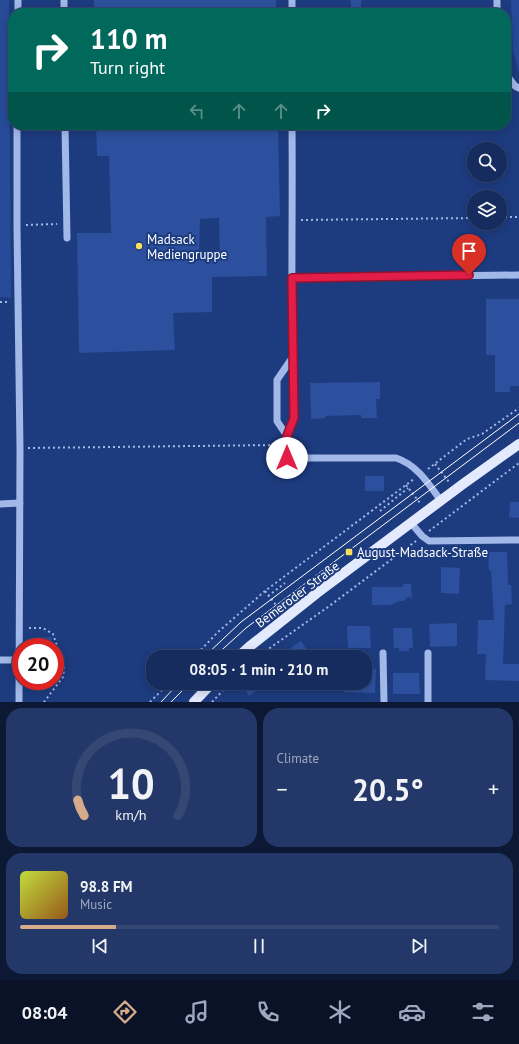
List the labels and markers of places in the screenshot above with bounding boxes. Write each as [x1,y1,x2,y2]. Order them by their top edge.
place label: Madsack Mediengruppe [147,231,227,263]
pin [452,234,486,275]
marker: Madsack Mediengruppe [134,241,144,251]
place label: August-Madsack-Straße [357,544,488,561]
marker: August-Madsack-Straße [344,547,354,557]

